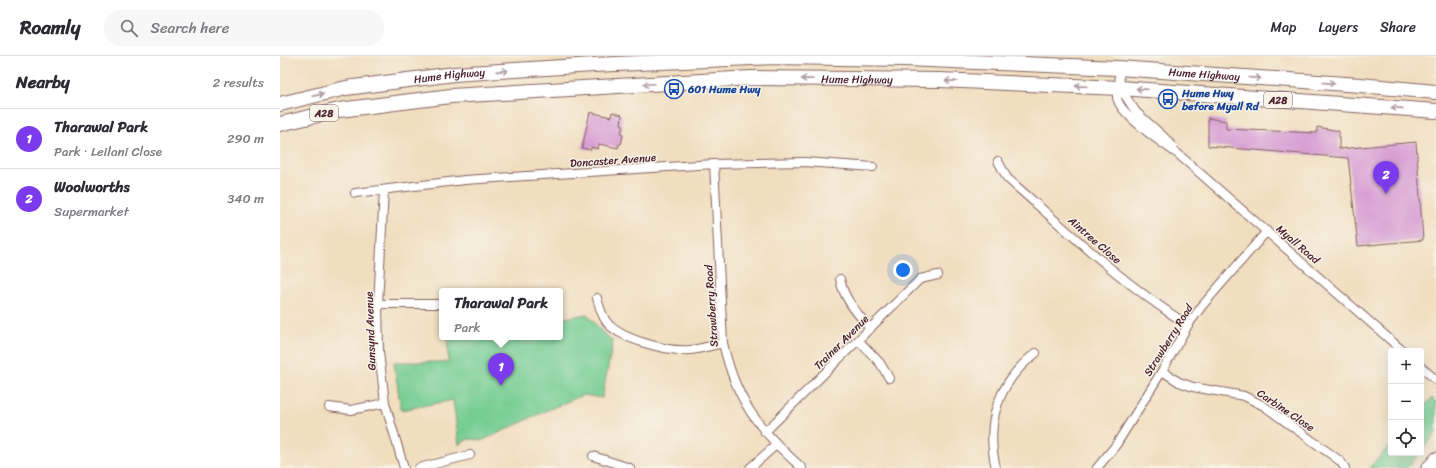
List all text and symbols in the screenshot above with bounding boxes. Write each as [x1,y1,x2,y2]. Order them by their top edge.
search box [104,10,384,46]
text: Roamly [20,11,80,44]
text: Search here [150,15,229,41]
text: Map [1271,15,1296,40]
text: Layers [1318,15,1358,40]
text: Share [1380,15,1416,40]
icon: search [118,17,140,39]
street label: Hume Highway [413,63,486,89]
street label: Hume Highway [1168,63,1241,87]
text: Nearby [16,67,70,97]
one-way arrow [495,67,508,74]
street label: Hume Highway [821,70,893,90]
text: 2 results [213,71,264,94]
one-way arrow [1248,74,1261,81]
one-way arrow [801,75,814,83]
one-way arrow [945,77,958,85]
bus stop icon: 601 Hume Hwy [663,78,685,100]
one-way arrow [643,80,656,87]
place label: 601 Hume Hwy [687,80,761,99]
one-way arrow [1322,80,1335,87]
one-way arrow [1075,82,1088,90]
place label: Hume Hwy before Myall Rd [1181,84,1260,116]
one-way arrow [1136,86,1149,93]
bus stop icon: Hume Hwy before Myall Rd [1157,88,1179,110]
one-way arrow [311,90,324,98]
road number: A28 [1264,92,1292,108]
road number: A28 [310,105,338,121]
one-way arrow [1391,105,1404,112]
text: Tharawal Park [54,114,148,140]
text: 1 [26,127,32,150]
text: 290 m [227,127,264,150]
text: Park · Leilani Close [54,140,162,163]
street label: Doncaster Avenue [569,148,657,173]
pin: 2 [1373,161,1399,194]
text: Woolworths [54,174,130,200]
text: 2 [25,187,33,210]
text: 340 m [227,187,264,210]
text: Supermarket [54,200,129,223]
street label: Aintree Close [1063,211,1126,269]
street label: Myall Road [1271,220,1325,270]
your location [893,260,913,280]
street label: Strawberry Road [699,263,724,348]
popup [439,288,563,340]
street label: Gunsynd Avenue [360,290,381,371]
text: Tharawal Park [454,290,548,316]
street label: Strawberry Road [1139,299,1199,380]
street label: Trainer Avenue [809,310,874,374]
text: Park [454,316,481,339]
map controls [1388,348,1424,456]
button: + [1388,348,1424,384]
pin: 1 [488,353,514,386]
street label: Carbine Close [1253,384,1319,437]
button: − [1388,384,1424,420]
button: locate [1388,420,1424,456]

